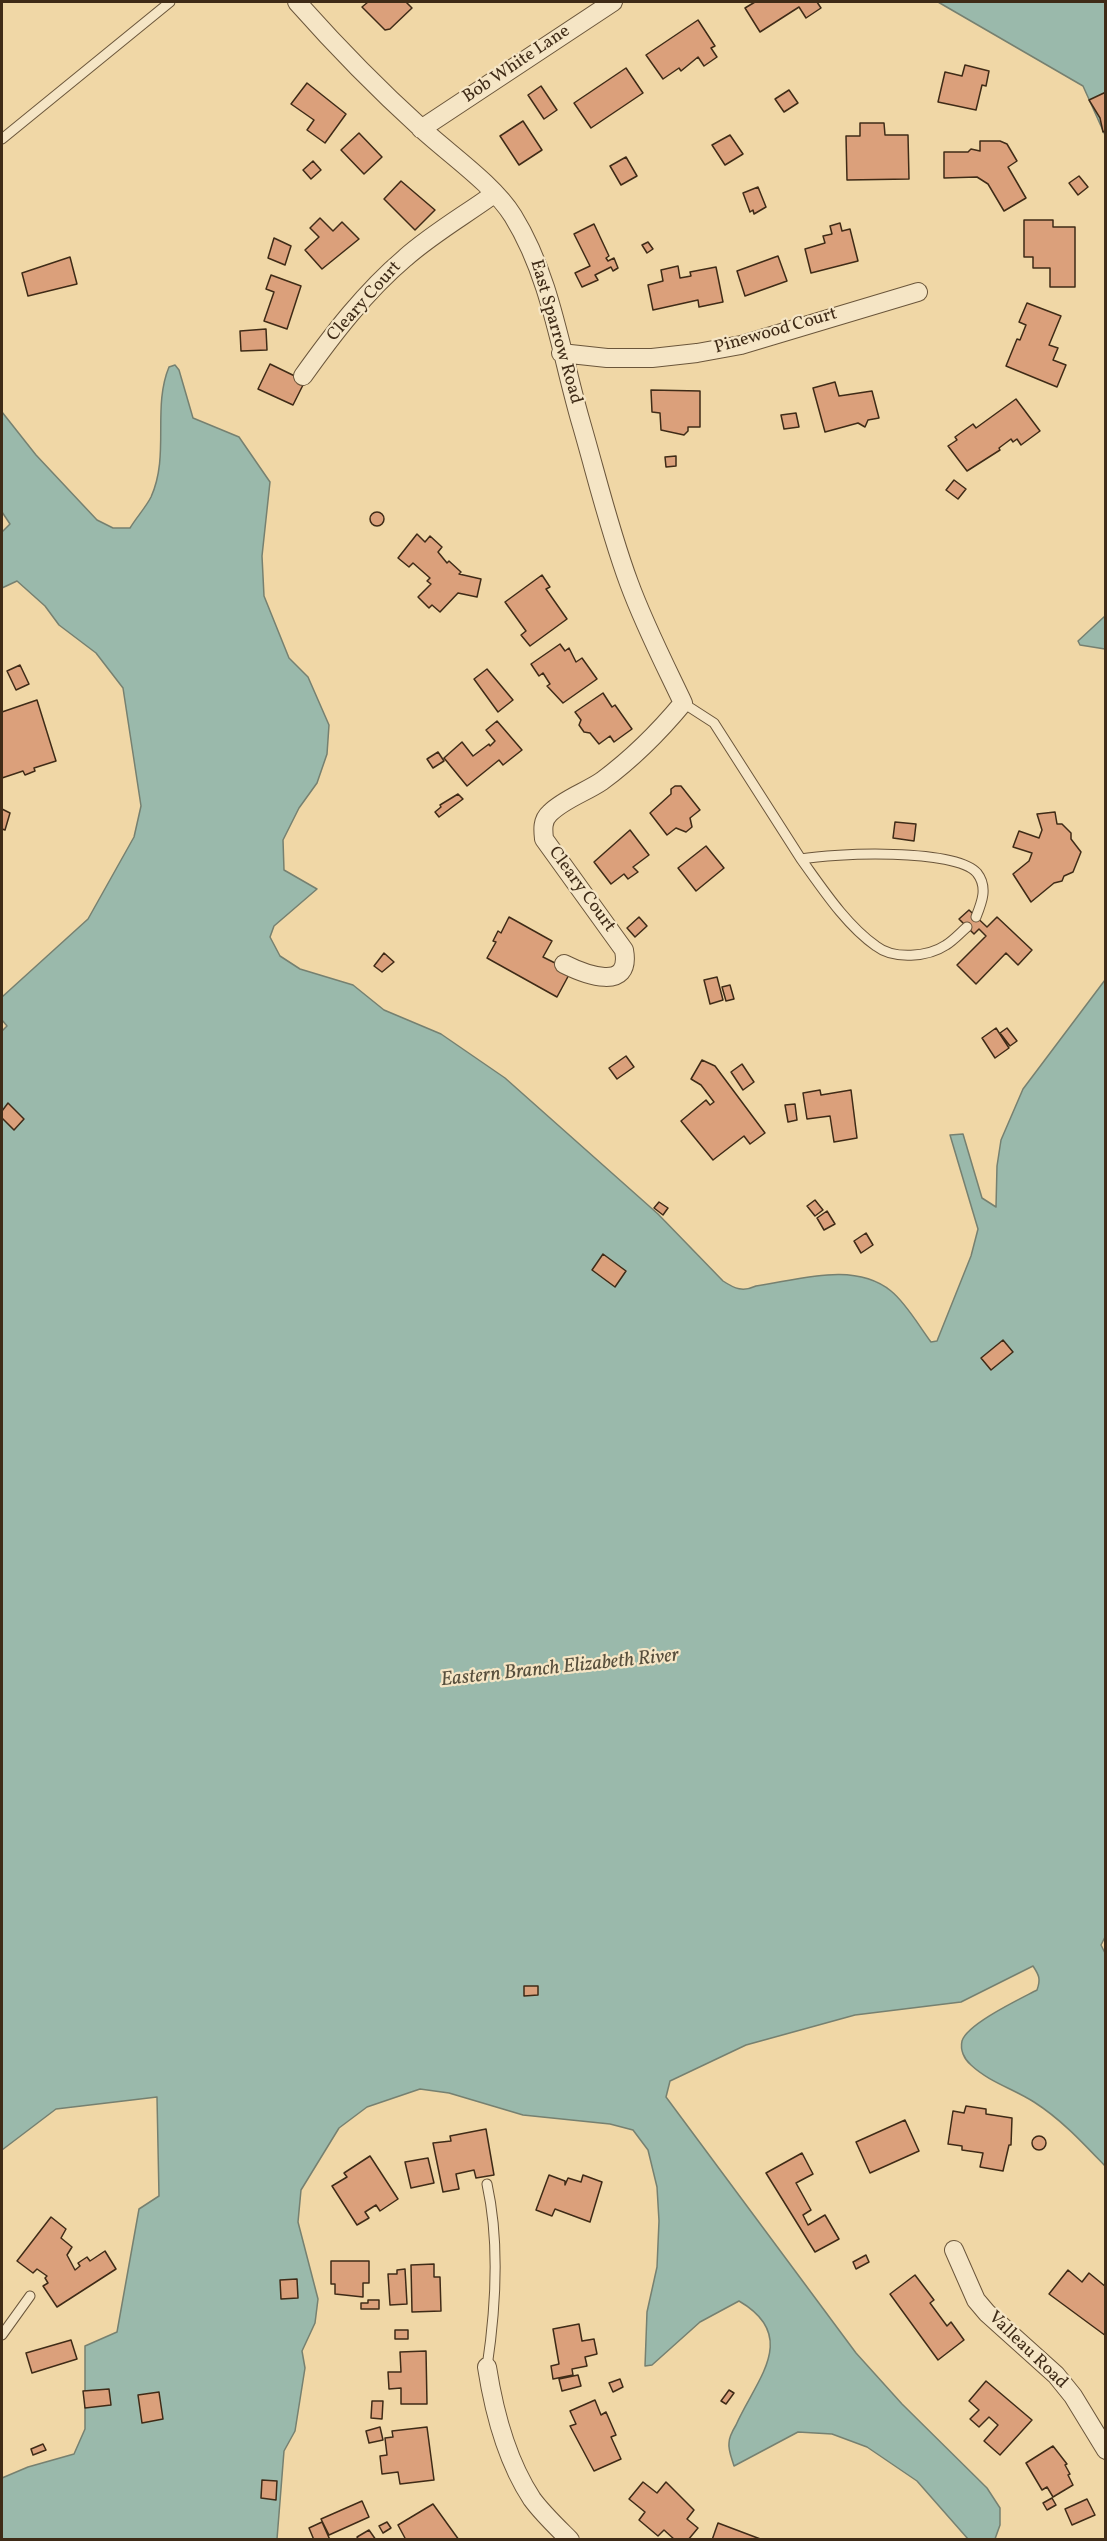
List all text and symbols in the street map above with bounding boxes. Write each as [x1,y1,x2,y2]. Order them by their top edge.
street label: Bob White Lane [459,21,575,109]
street label: Cleary Court [323,257,407,347]
street label: East Sparrow Road [524,257,586,407]
street label: Pinewood Court [712,304,840,360]
street label: Cleary Court [543,843,619,937]
water label: Eastern Branch Elizabeth River [440,1645,680,1693]
street label: Valleau Road [983,2308,1071,2394]

